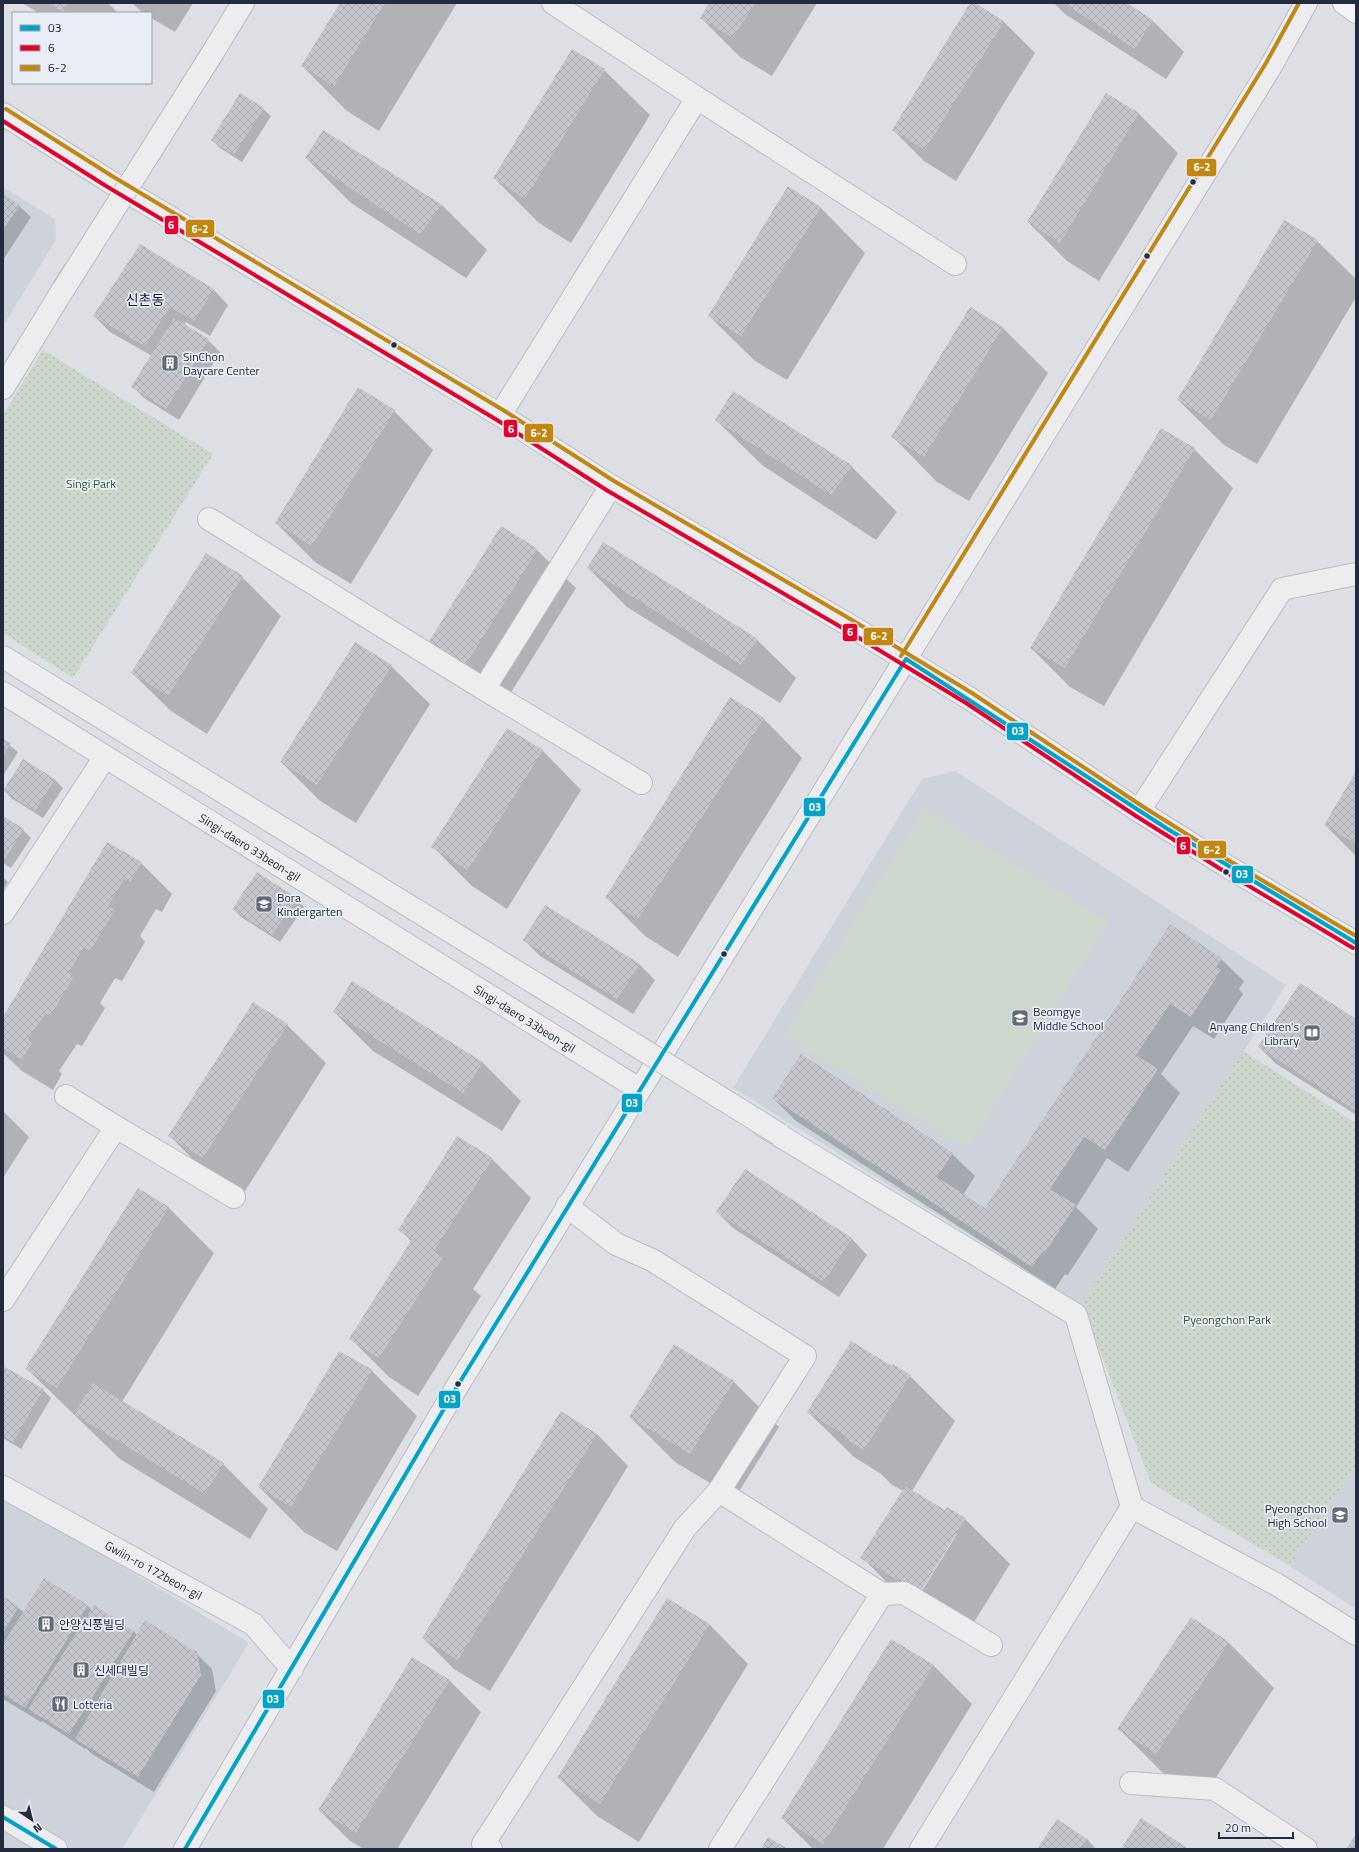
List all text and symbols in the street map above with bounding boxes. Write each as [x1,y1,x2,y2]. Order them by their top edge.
legend [12,12,152,84]
text: 03 [48,18,61,37]
text: 6 [48,38,55,57]
text: 6-2 [48,58,67,77]
line badge: 6-2 [1186,158,1217,177]
text: 6-2 [1194,159,1210,175]
unlabelled marker [1188,177,1198,187]
line badge: 6 [164,215,179,235]
text: 6 [168,217,174,233]
line badge: 6-2 [185,219,215,238]
text: 6-2 [192,221,208,237]
unlabelled marker [1142,251,1152,261]
district label: 신촌동 [126,289,164,310]
unlabelled marker [389,340,399,350]
place label: SinChon Daycare Center [183,347,260,380]
building icon: SinChon Daycare Center [160,353,180,373]
line badge: 6 [503,419,518,438]
text: 6 [508,421,514,437]
line badge: 6-2 [524,423,554,443]
text: 6-2 [531,425,547,441]
park label: Singi Park [66,474,116,493]
line badge: 6 [842,623,858,642]
text: 6 [847,624,853,640]
line badge: 6-2 [863,627,894,646]
text: 6-2 [871,628,887,644]
line badge: 03 [1006,722,1029,741]
text: 03 [1012,723,1024,739]
line badge: 03 [803,797,826,817]
text: 03 [809,799,821,815]
street label: Singi-daero 33beon-gil [195,808,305,886]
line badge: 6 [1176,836,1191,855]
text: 6 [1180,838,1186,854]
line badge: 6-2 [1197,840,1227,859]
text: 6-2 [1204,842,1220,858]
line badge: 03 [1231,865,1254,884]
text: 03 [1236,866,1248,882]
unlabelled marker [1221,867,1231,877]
place label: Bora Kindergarten [277,888,342,921]
school or university icon: Bora Kindergarten [254,894,274,914]
unlabelled marker [719,949,729,959]
street label: Singi-daero 33beon-gil [471,979,580,1057]
place label: Beomgye Middle School [1033,1002,1104,1035]
school or university icon: Beomgye Middle School [1010,1008,1030,1028]
place label: Anyang Children's Library [1209,1017,1299,1050]
library icon: Anyang Children's Library [1302,1023,1322,1043]
line badge: 03 [621,1093,643,1113]
text: 03 [626,1095,638,1111]
park label: Pyeongchon Park [1183,1310,1271,1329]
unlabelled marker [453,1379,463,1389]
line badge: 03 [438,1390,461,1409]
text: 03 [444,1391,456,1407]
place label: Pyeongchon High School [1265,1499,1327,1532]
school or university icon: Pyeongchon High School [1330,1505,1350,1525]
street label: Gwiin-ro 172beon-gil [102,1535,206,1604]
building icon: 안양신풍빌딩 [36,1614,56,1634]
place label: 안양신풍빌딩 [59,1615,125,1634]
building icon: 신세대빌딩 [71,1660,91,1680]
place label: 신세대빌딩 [94,1661,149,1680]
line badge: 03 [262,1689,285,1709]
text: 03 [267,1691,279,1707]
restaurant icon: Lotteria [50,1694,70,1714]
place label: Lotteria [73,1695,112,1714]
north arrow [12,1800,52,1840]
scale bar [1219,1814,1293,1840]
text: 20 m [1225,1818,1251,1837]
text: N [30,1819,45,1837]

